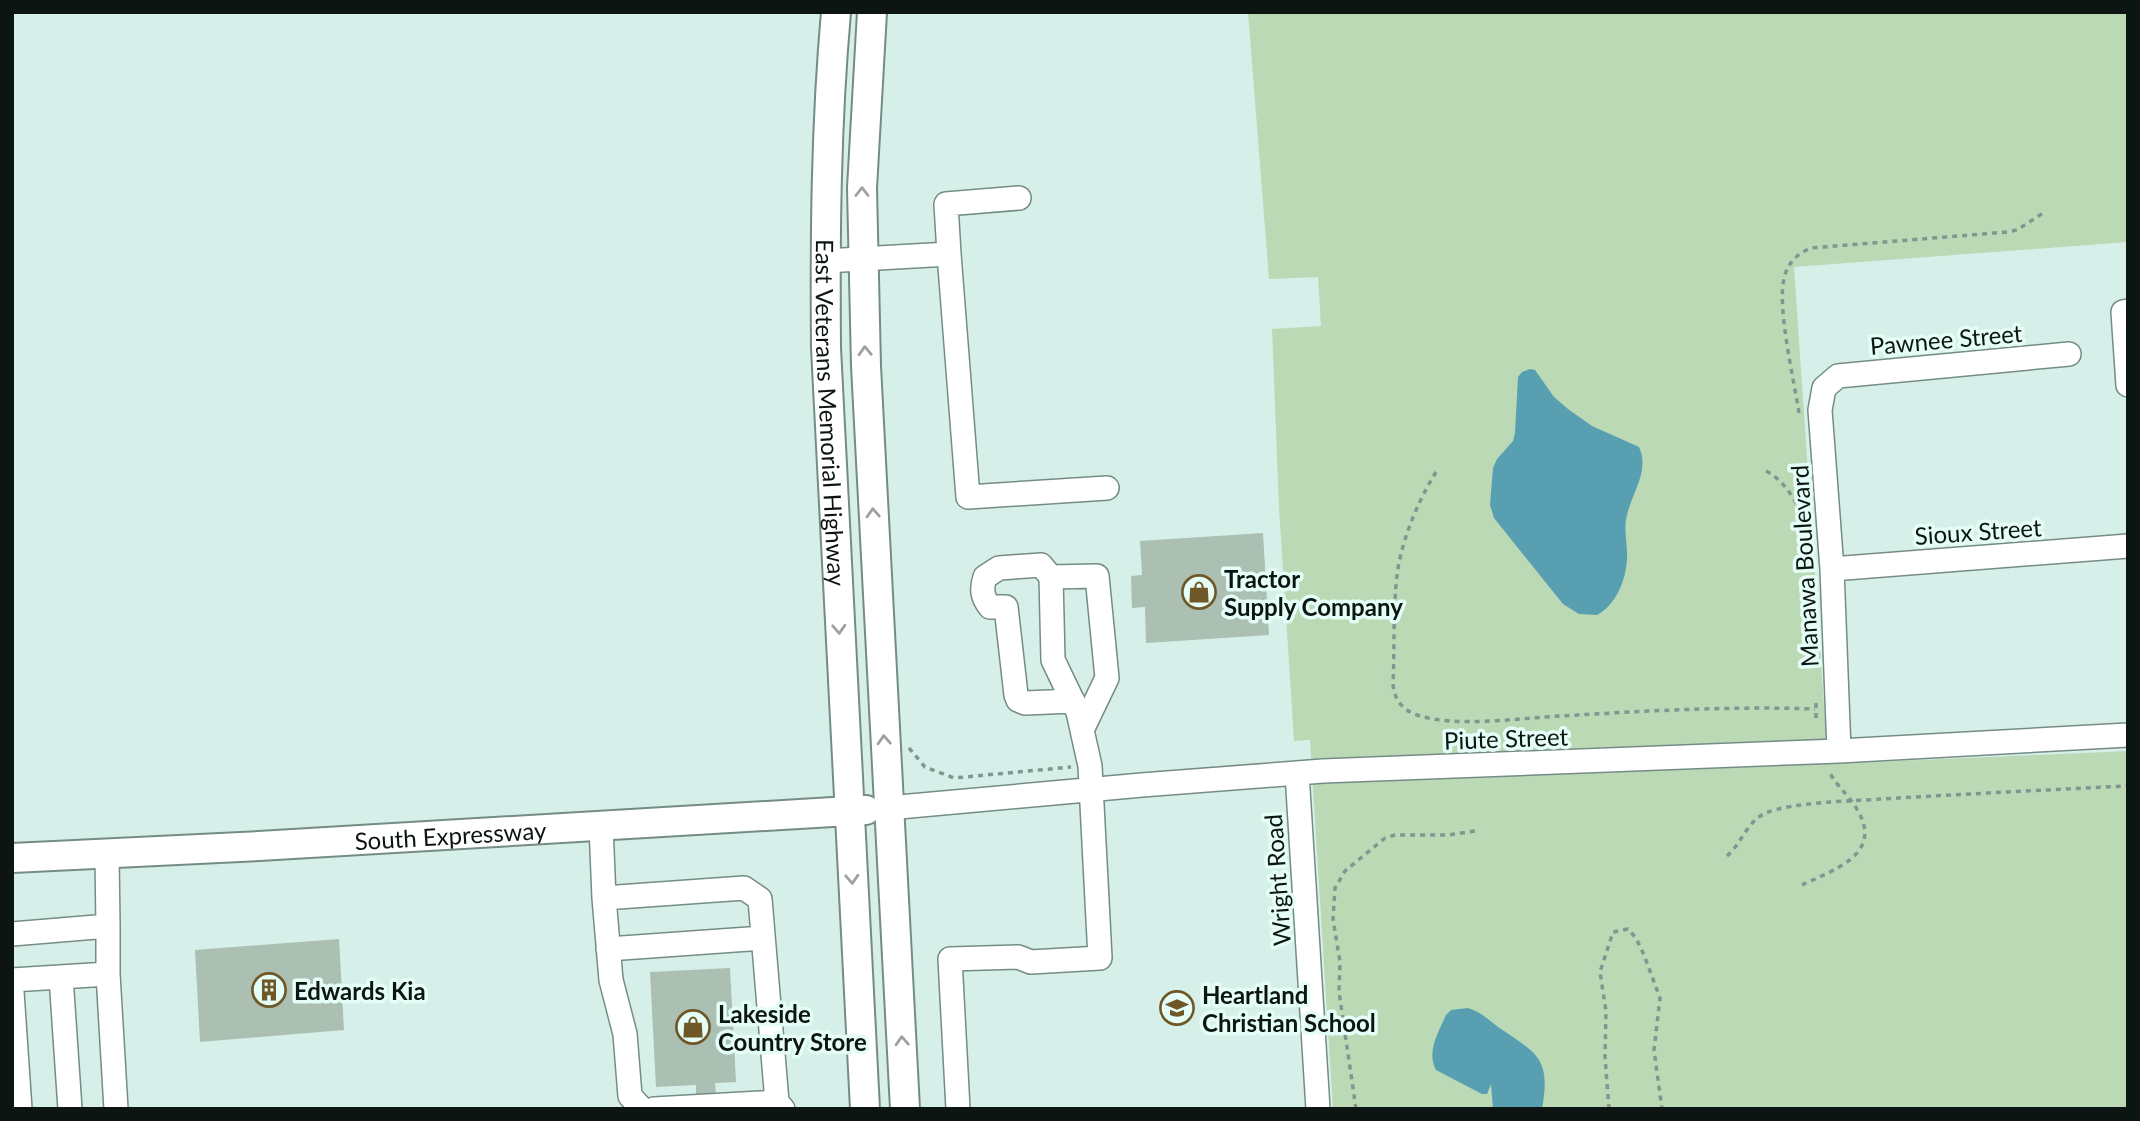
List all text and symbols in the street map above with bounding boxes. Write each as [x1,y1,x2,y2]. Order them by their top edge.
one-way arrow [854,187,870,197]
street label: East Veterans Memorial Highway [811,239,853,587]
street label: Pawnee Street [1869,318,2024,360]
one-way arrow [858,345,873,356]
street label: Manawa Boulevard [1784,464,1824,668]
one-way arrow [866,507,881,518]
street label: Sioux Street [1914,512,2043,550]
place label: Tractor Supply Company [1224,564,1403,621]
shop icon: Tractor Supply Company [1180,573,1218,611]
one-way arrow [832,624,847,635]
street label: Piute Street [1444,721,1569,755]
one-way arrow [877,734,892,745]
street label: Wright Road [1258,813,1296,947]
street label: South Expressway [354,814,548,855]
one-way arrow [844,874,859,885]
building icon: Edwards Kia [250,971,288,1009]
place label: Edwards Kia [294,976,426,1005]
place label: Heartland Christian School [1202,980,1376,1037]
school or university icon: Heartland Christian School [1158,989,1196,1027]
place label: Lakeside Country Store [718,999,867,1056]
shop icon: Lakeside Country Store [674,1008,712,1046]
one-way arrow [894,1035,909,1046]

